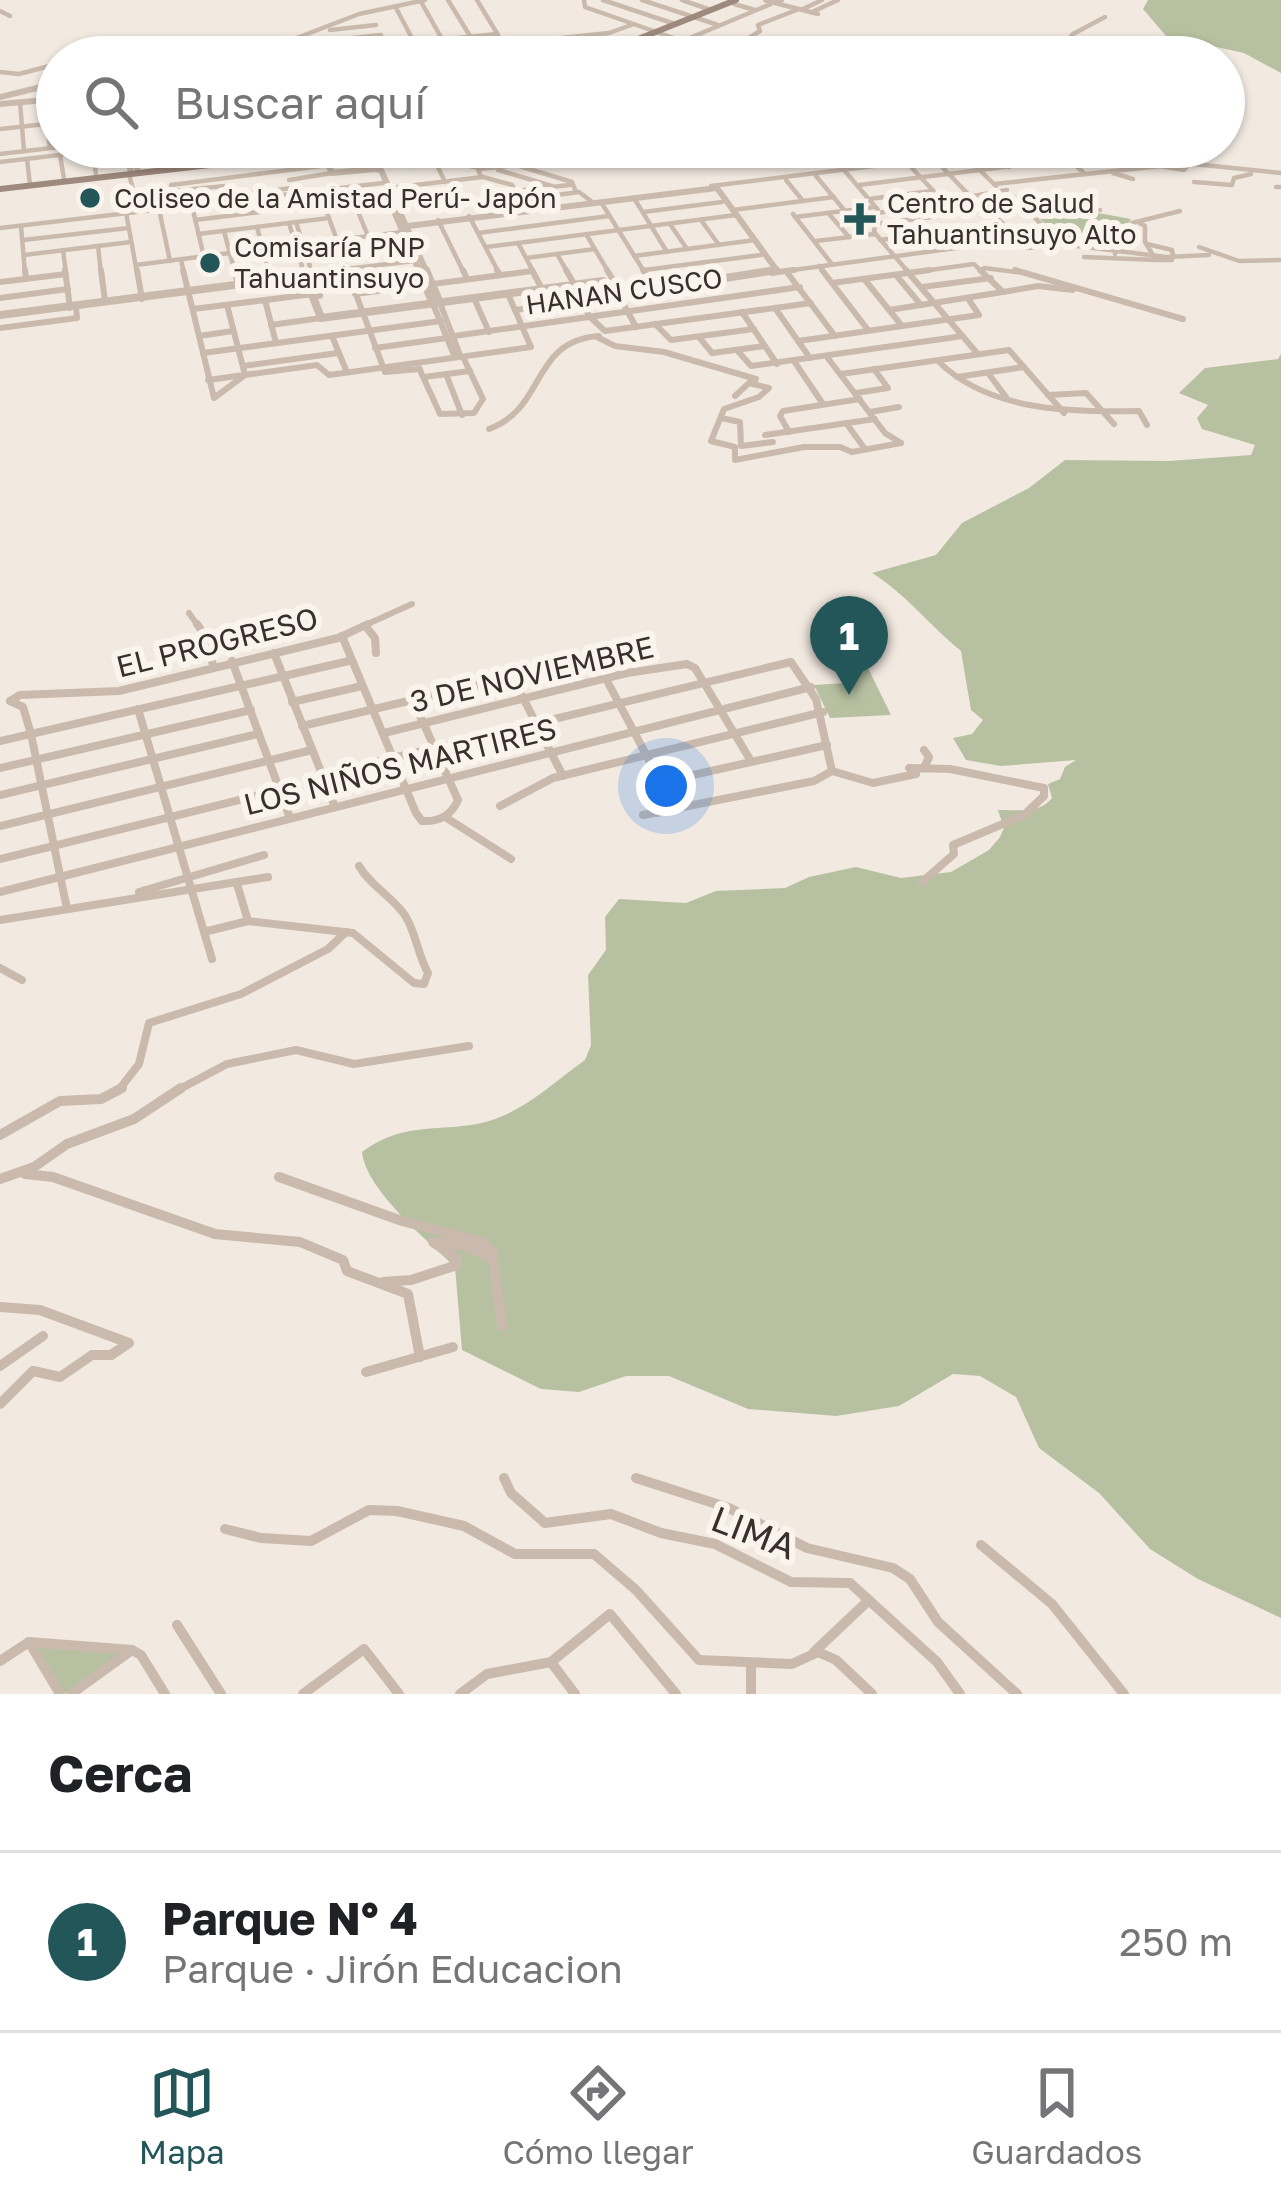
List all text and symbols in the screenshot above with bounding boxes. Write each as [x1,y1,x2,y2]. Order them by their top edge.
search box [36,36,1245,168]
icon: search [78,69,144,135]
text: Buscar aquí [174,75,426,129]
place label: Coliseo de la Amistad Perú- Japón [114,182,557,214]
marker: Coliseo de la Amistad Perú- Japón [77,185,103,211]
place label: Centro de Salud Tahuantinsuyo Alto [887,187,1137,250]
marker: Centro de Salud Tahuantinsuyo Alto [844,203,876,235]
place label: Comisaría PNP Tahuantinsuyo [234,231,425,294]
marker: Comisaría PNP Tahuantinsuyo [197,250,223,276]
street label: HANAN CUSCO [524,261,724,321]
pin: 1 [810,596,888,695]
street label: EL PROGRESO [113,600,321,684]
street label: 3 DE NOVIEMBRE [407,628,657,720]
street label: LOS NIÑOS MARTIRES [240,710,560,822]
your location [636,756,696,816]
street label: LIMA [706,1496,802,1568]
text: Cerca [48,1742,192,1803]
text: Parque N° 4 [162,1891,418,1945]
text: 1 [77,1918,97,1965]
text: 250 m [1119,1918,1233,1965]
text: Parque · Jirón Educacion [162,1945,623,1992]
tab: Mapa [139,2060,225,2171]
tab: Cómo llegar [502,2060,694,2171]
tab: Guardados [971,2060,1142,2171]

